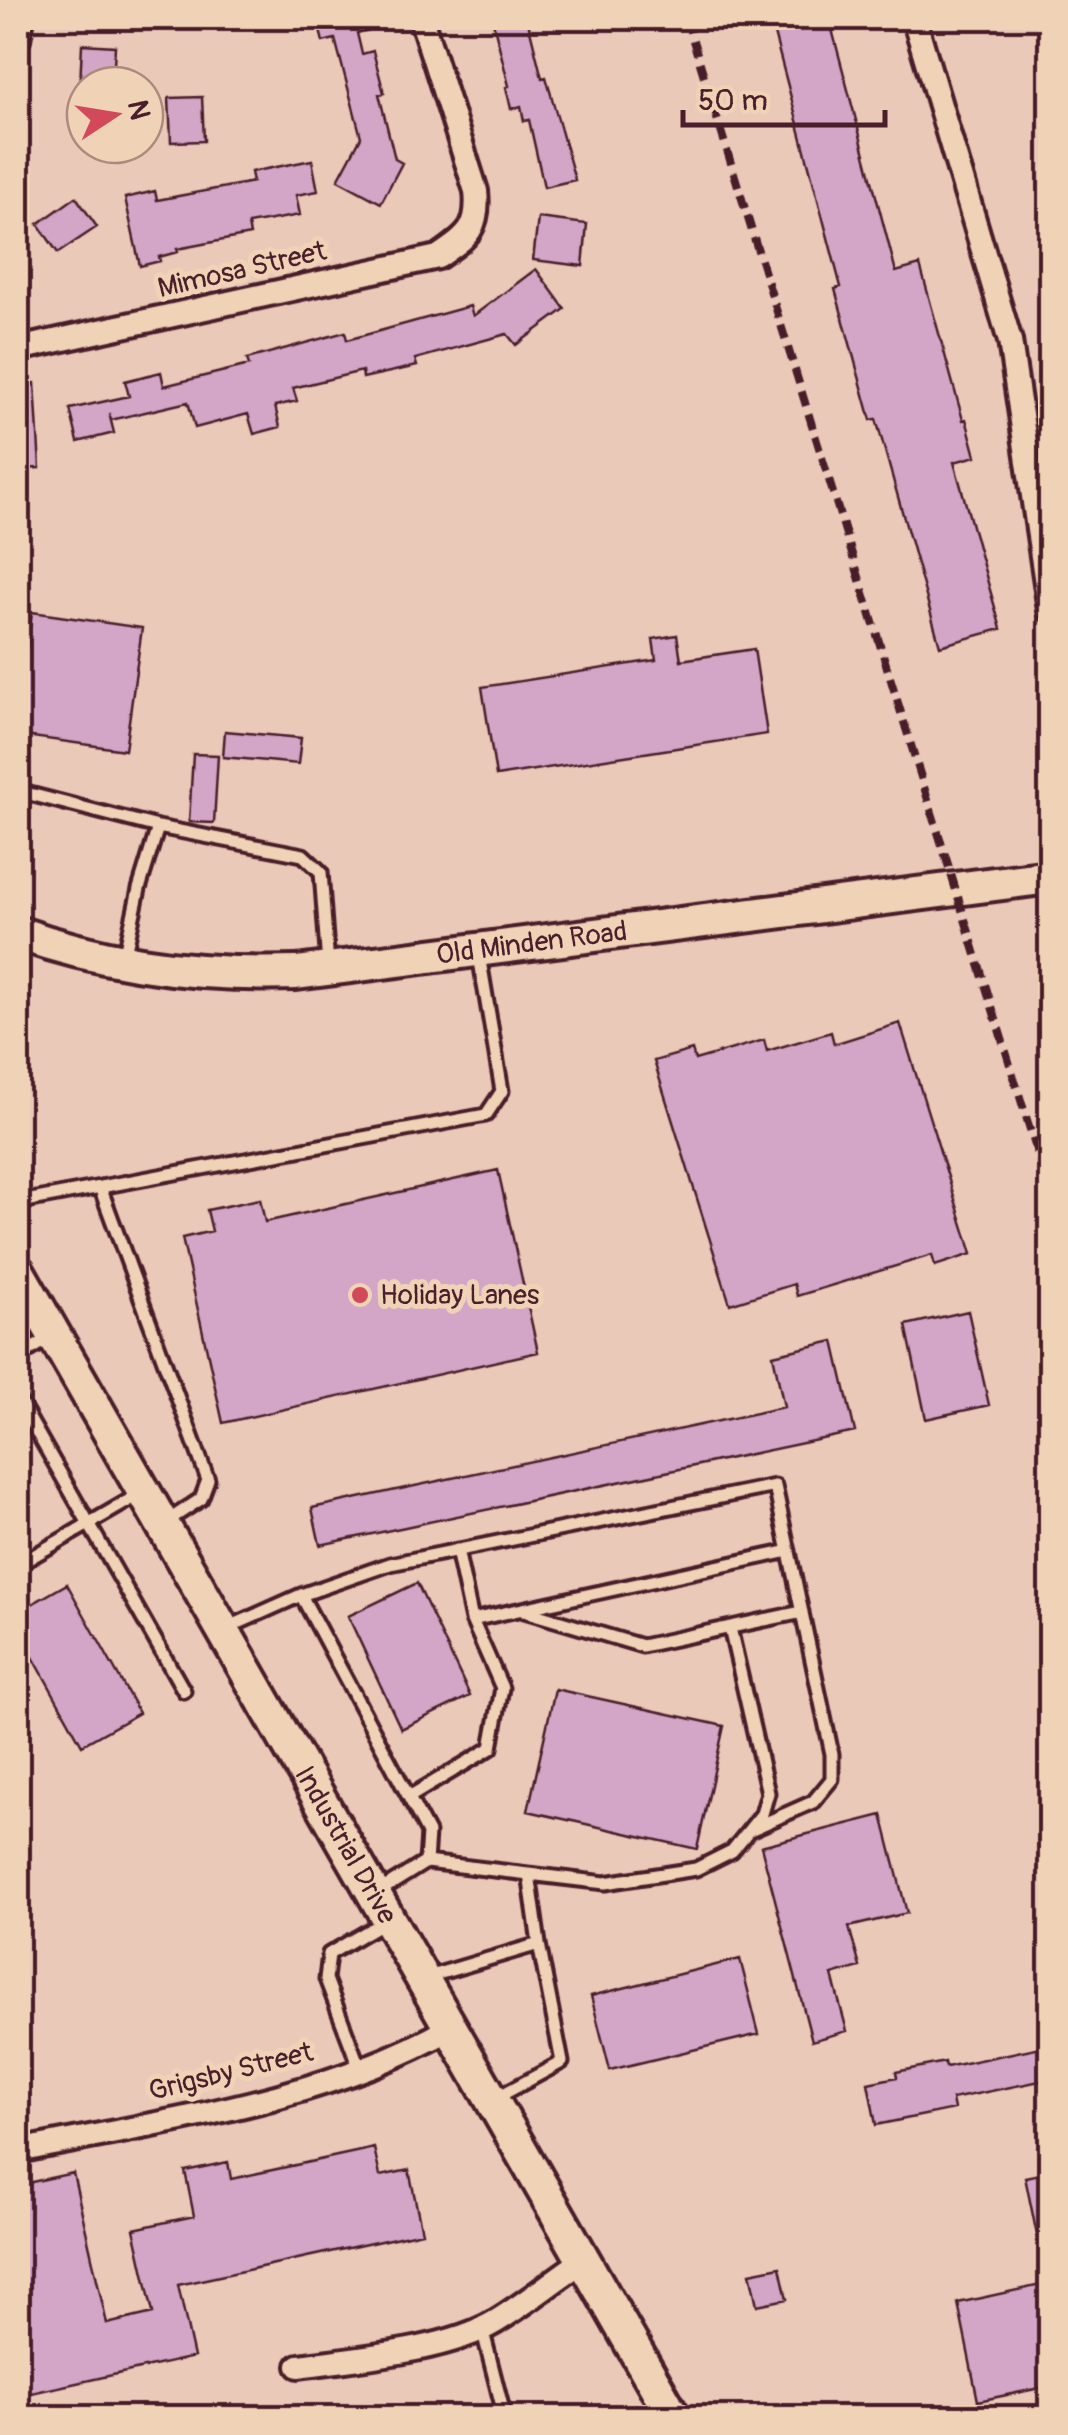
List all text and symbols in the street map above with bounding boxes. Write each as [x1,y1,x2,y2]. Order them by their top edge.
north arrow [65,65,165,165]
scale bar [683,65,886,127]
text: 50 m [698,82,768,119]
text: N [119,97,157,123]
street label: Mimosa Street [154,233,330,306]
street label: Old Minden Road [434,913,629,972]
place label: Holiday Lanes [380,1278,540,1313]
marker: Holiday Lanes [349,1284,371,1306]
street label: Industrial Drive [287,1760,405,1930]
street label: Grigsby Street [145,2035,317,2109]

